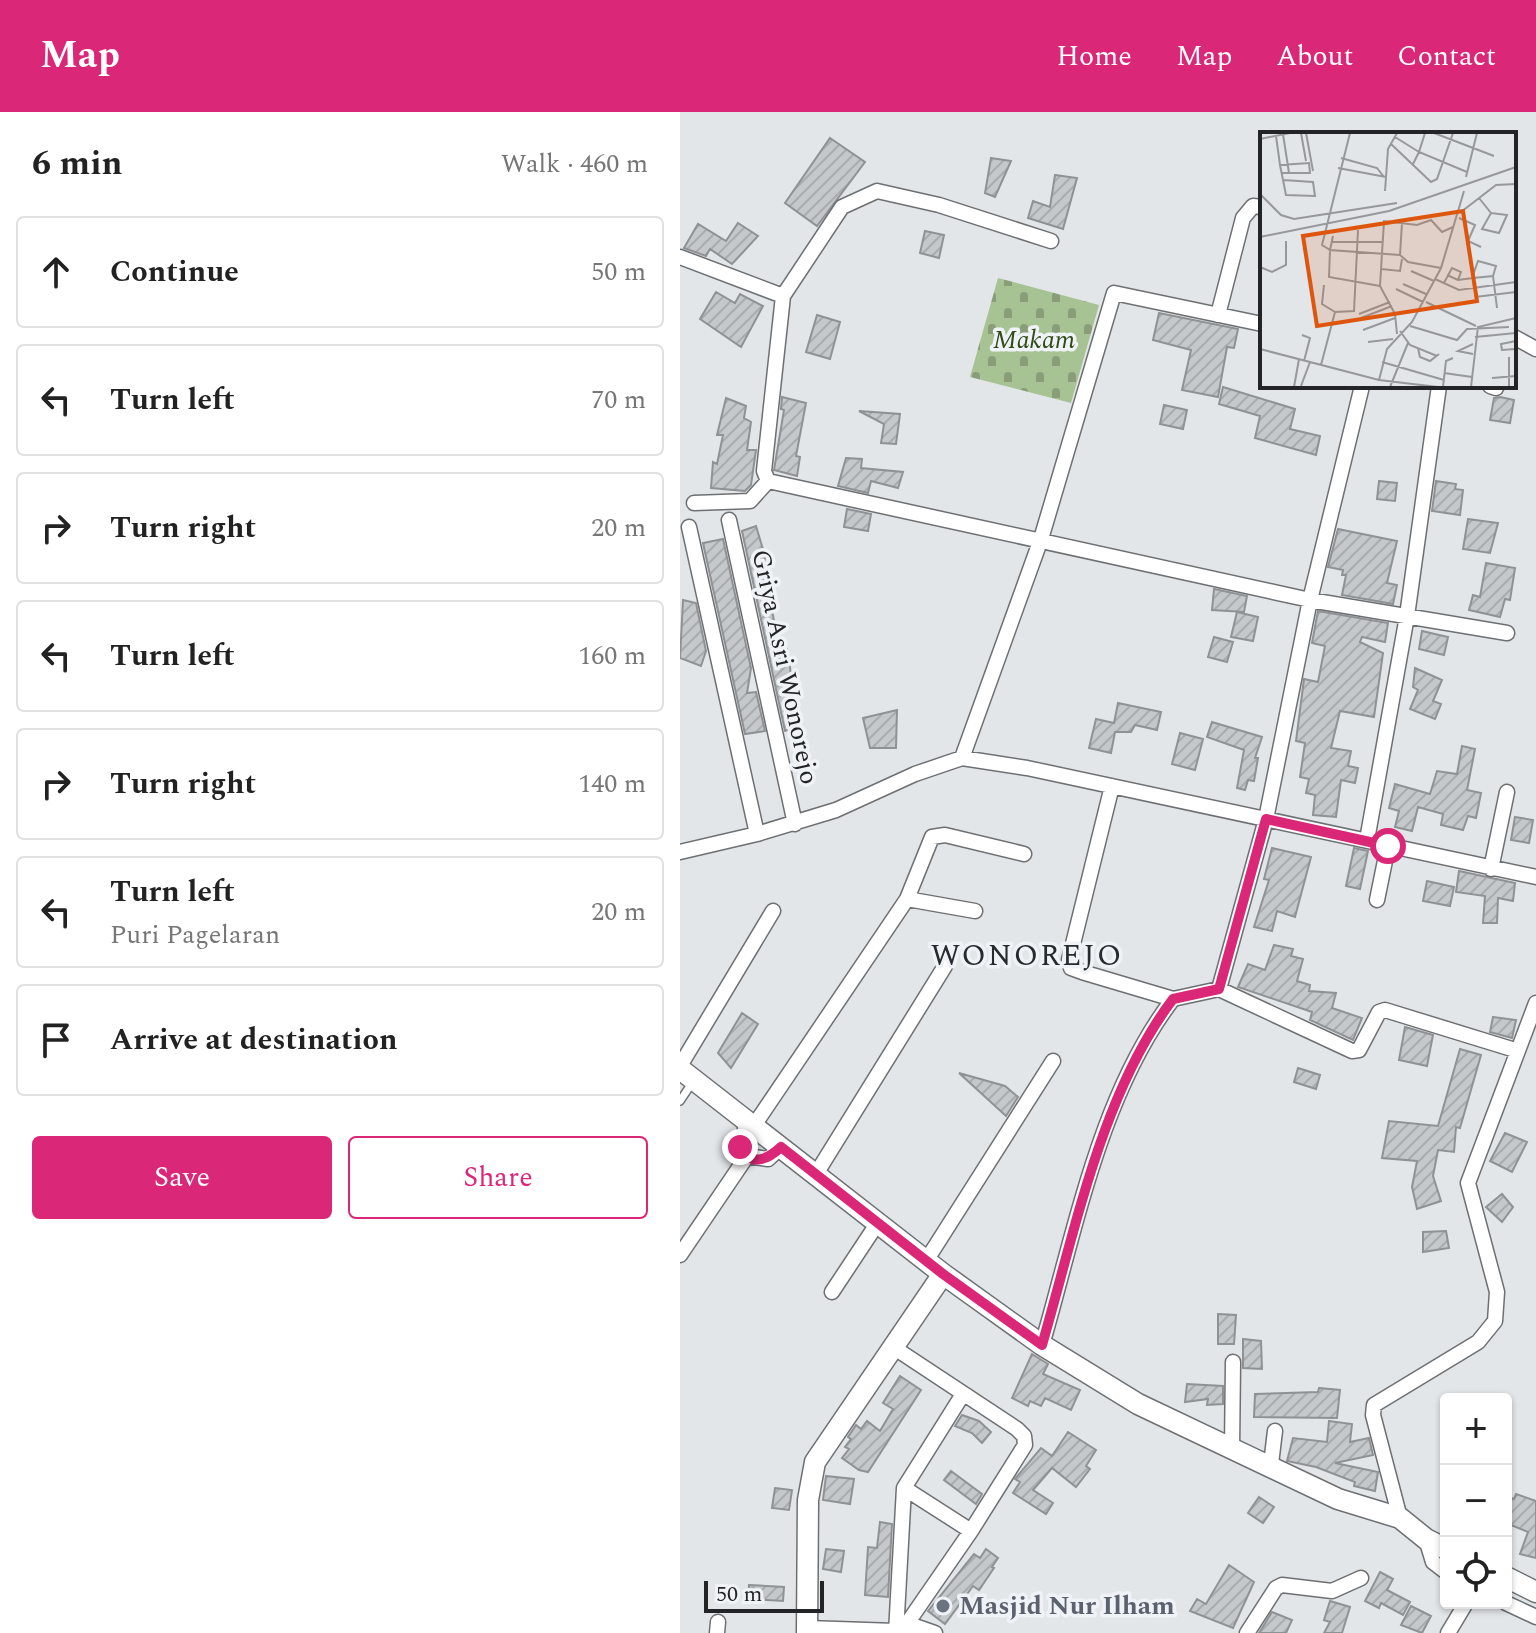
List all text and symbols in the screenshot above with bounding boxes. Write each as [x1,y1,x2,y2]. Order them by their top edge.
text: Map [40,27,120,85]
text: Home [1056,35,1132,78]
text: Map [1176,35,1232,78]
text: About [1276,35,1353,78]
text: Contact [1397,35,1496,78]
inset map [1260,132,1516,388]
text: 6 min [32,138,122,190]
text: Walk · 460 m [501,144,648,184]
text: Continue [110,249,239,295]
icon: ahead [34,250,78,294]
text: 50 m [591,252,646,292]
park label: Makam [993,320,1075,360]
text: Turn left [110,377,235,423]
icon: left [34,378,78,422]
text: 70 m [591,380,646,420]
text: Turn right [110,505,256,551]
icon: right [34,506,78,550]
text: 20 m [591,508,646,548]
street label: Griya Asri Wonorejo [741,546,829,788]
text: Turn left [110,633,235,679]
icon: left [34,634,78,678]
text: 160 m [578,636,646,676]
text: Turn right [110,761,256,807]
icon: right [34,762,78,806]
text: 140 m [578,764,646,804]
route start [1370,828,1406,864]
text: Turn left [110,869,235,915]
icon: left [34,890,78,934]
text: 20 m [591,892,646,932]
text: Puri Pagelaran [110,915,280,955]
district label: WONOREJO [931,933,1123,979]
text: Arrive at destination [110,1017,397,1063]
icon: arrive [34,1018,78,1062]
route end [722,1129,758,1165]
button: Save [32,1136,332,1219]
button: Share [348,1136,648,1219]
map controls [1440,1393,1512,1609]
button: + [1440,1393,1512,1465]
button: − [1440,1465,1512,1537]
button: locate [1440,1537,1512,1609]
scale bar [704,1577,824,1613]
text: 50 m [716,1578,762,1611]
place label: Masjid Nur Ilham [959,1586,1175,1626]
marker: Masjid Nur Ilham [934,1597,952,1615]

